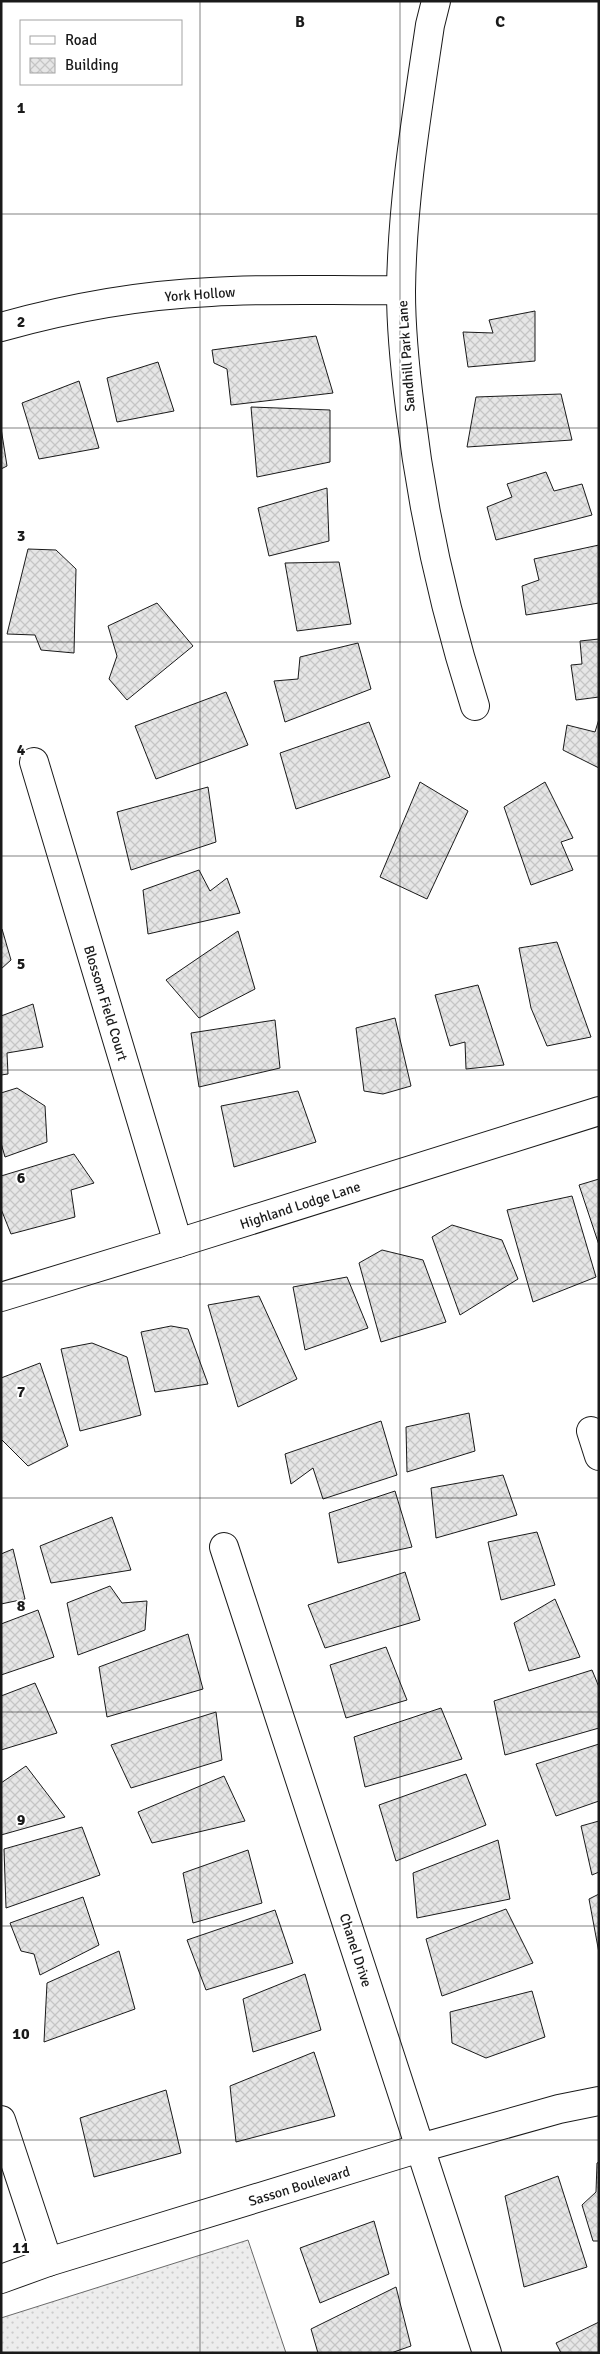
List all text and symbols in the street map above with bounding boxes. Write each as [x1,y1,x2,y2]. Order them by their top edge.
text: B [295,12,305,32]
text: C [495,12,505,32]
legend [20,20,182,85]
text: Road [65,31,97,49]
text: Building [65,56,119,74]
text: 1 [17,98,26,118]
street label: York Hollow [164,284,236,305]
street label: Sandhill Park Lane [394,300,419,412]
text: 2 [17,312,25,332]
text: 3 [17,526,25,546]
text: 4 [17,740,26,760]
street label: Blossom Field Court [80,943,131,1063]
text: 5 [17,954,25,974]
text: 6 [17,1168,26,1188]
street label: Highland Lodge Lane [238,1178,363,1233]
text: 7 [17,1382,26,1402]
text: 8 [17,1596,26,1616]
text: 9 [17,1810,26,1830]
street label: Chanel Drive [336,1911,375,1989]
text: 10 [12,2024,30,2044]
street label: Sasson Boulevard [246,2163,352,2210]
text: 11 [12,2238,30,2258]

